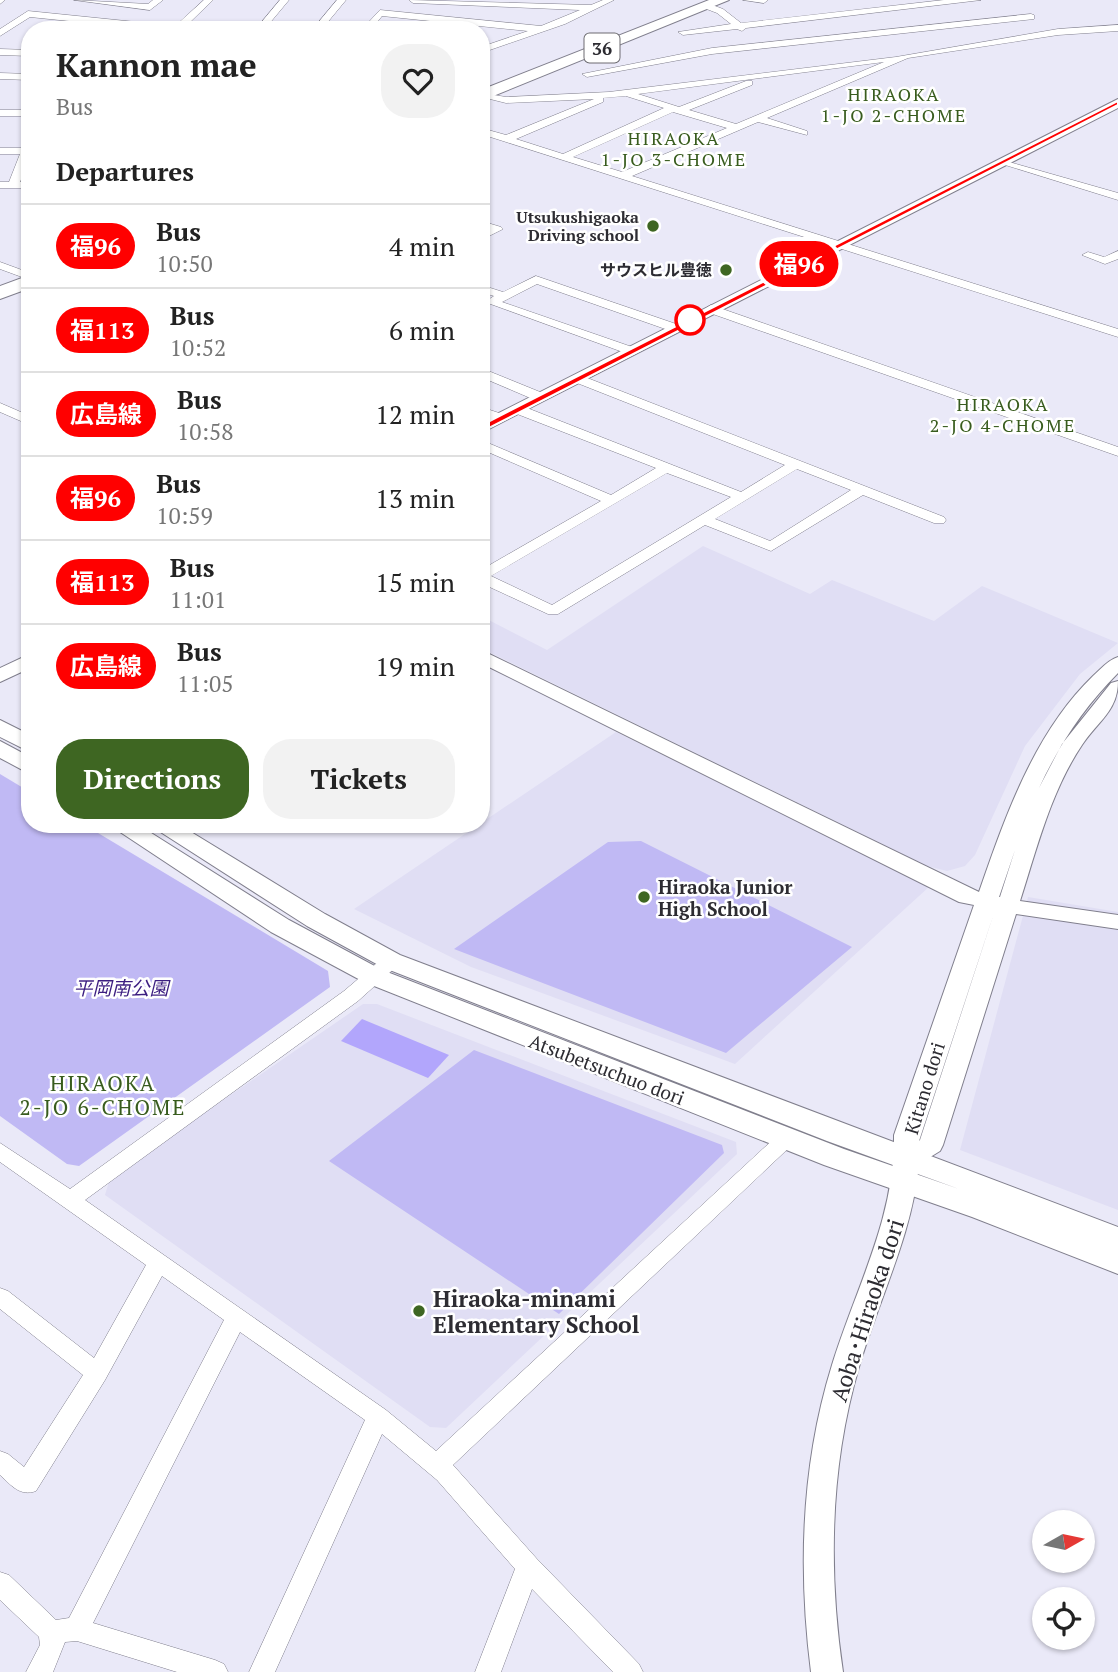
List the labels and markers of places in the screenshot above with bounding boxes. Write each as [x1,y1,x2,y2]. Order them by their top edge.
place label: Utsukushigaoka Driving school [516,206,639,246]
marker: Utsukushigaoka Driving school [645,218,661,234]
place label: サウスヒル豊徳 [600,259,712,281]
marker: サウスヒル豊徳 [718,262,734,278]
unlabelled marker [675,305,705,335]
place label: Hiraoka Junior High School [658,874,793,921]
marker: Hiraoka Junior High School [636,889,652,905]
place label: Hiraoka-minami Elementary School [433,1283,640,1340]
marker: Hiraoka-minami Elementary School [411,1303,427,1319]

